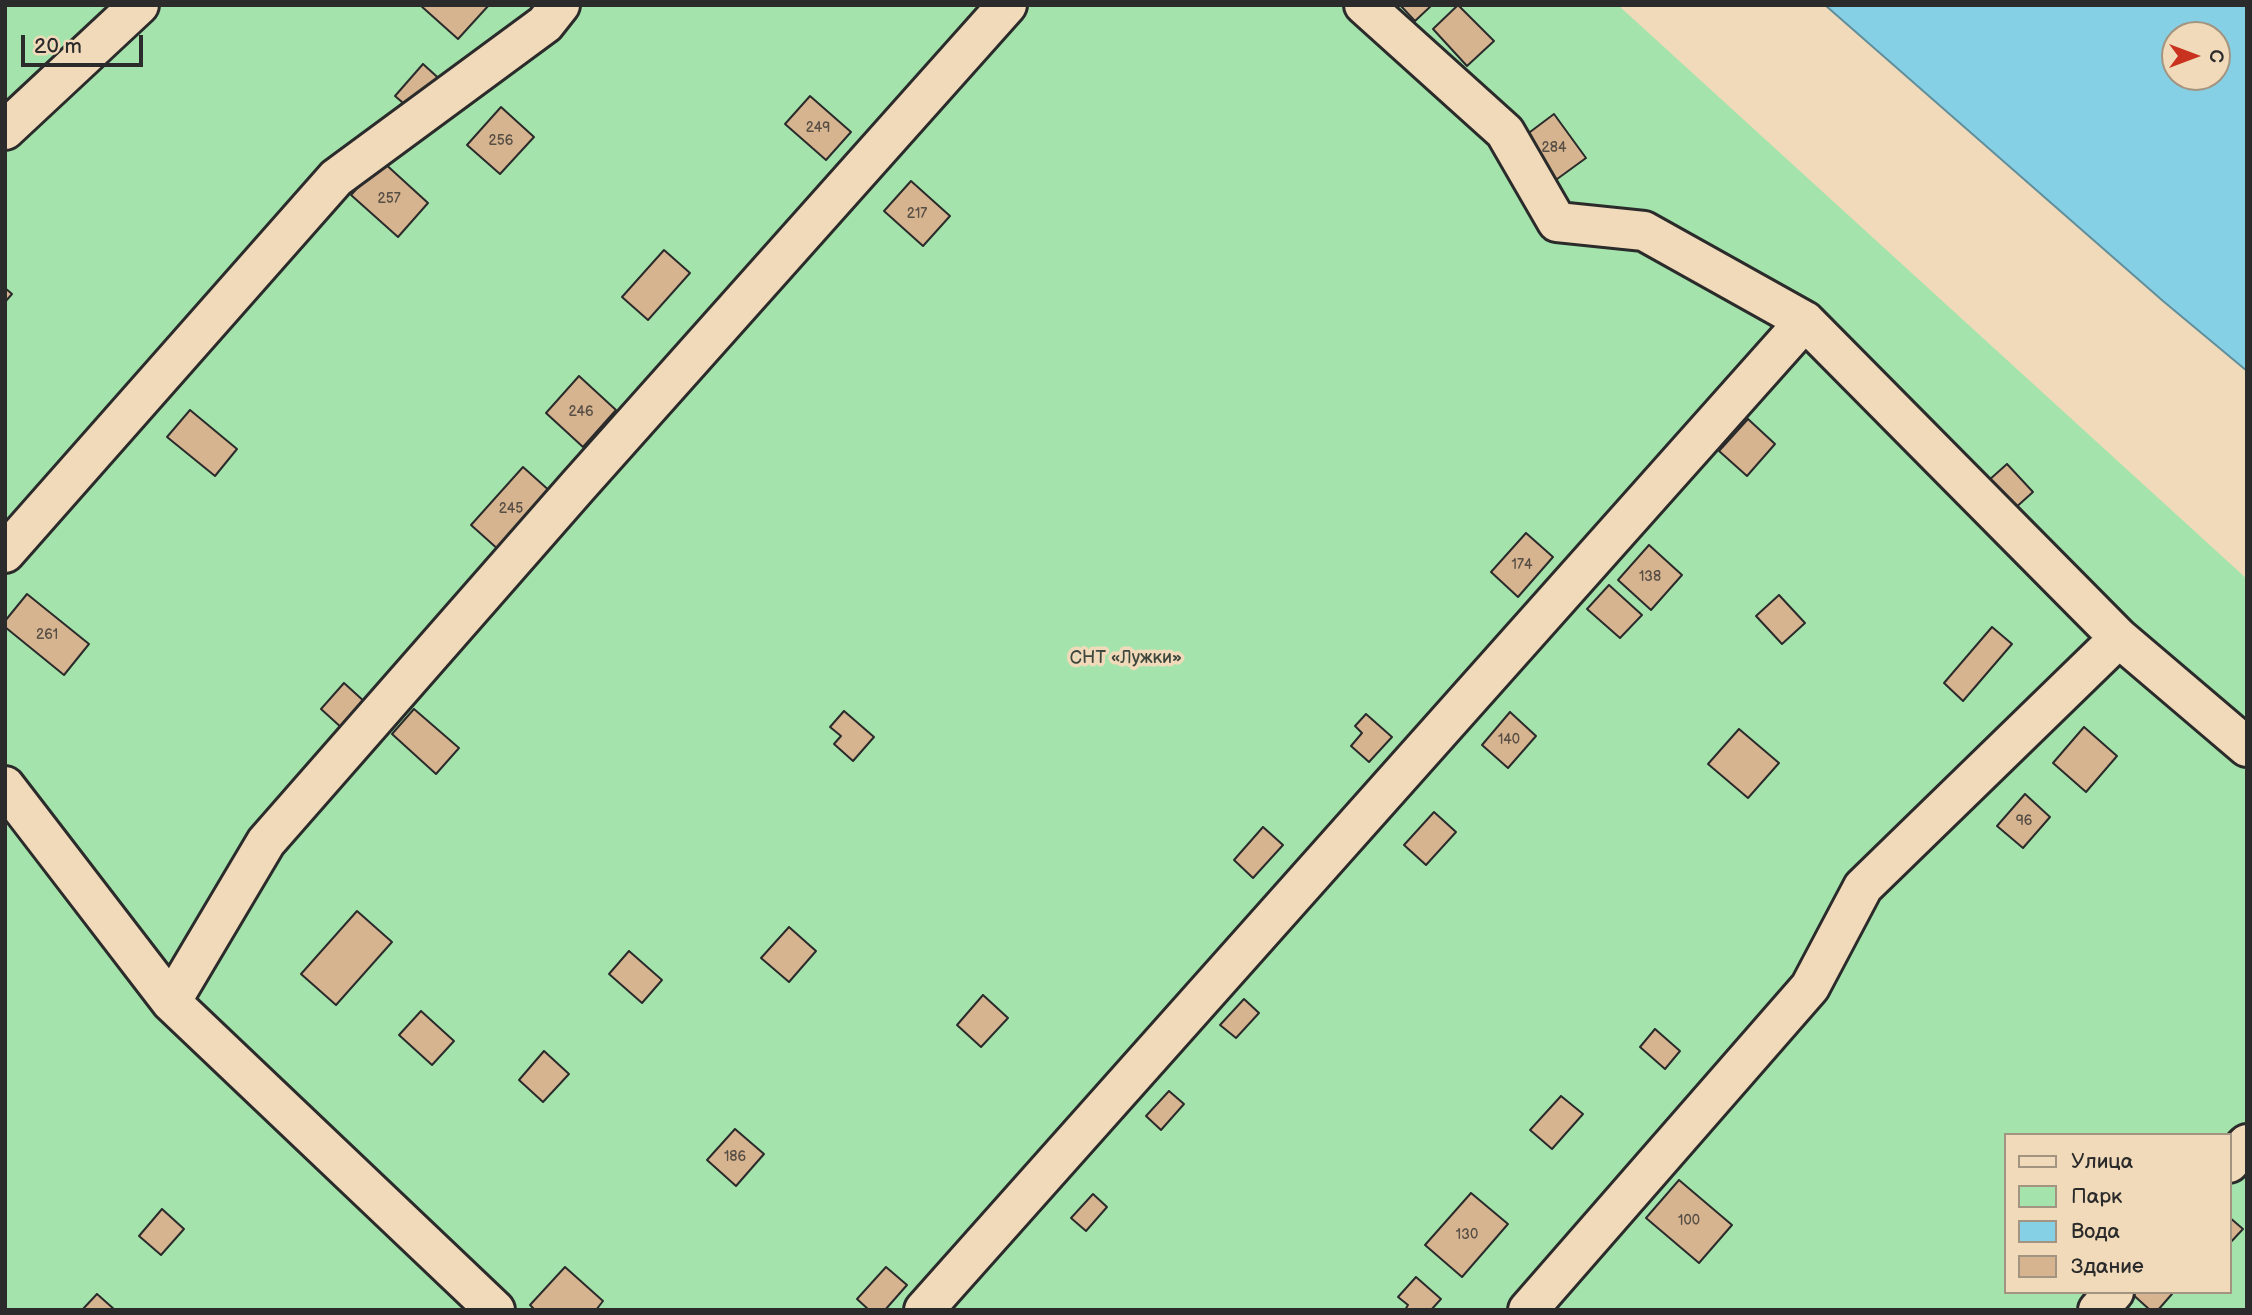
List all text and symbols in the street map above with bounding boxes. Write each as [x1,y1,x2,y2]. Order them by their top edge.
scale bar [24,21,147,65]
north arrow [2161,21,2231,91]
text: 20 m [34,34,82,59]
text: С [2204,49,2227,63]
house number: 249 [806,120,830,136]
house number: 256 [489,133,513,149]
house number: 284 [1542,140,1566,156]
house number: 257 [377,191,401,207]
house number: 217 [907,206,927,222]
house number: 246 [568,404,594,420]
house number: 245 [499,501,523,517]
house number: 174 [1512,557,1532,573]
house number: 138 [1639,569,1661,585]
house number: 261 [36,627,58,643]
park label: СНТ «Лужки» [1070,647,1182,669]
house number: 140 [1498,732,1520,748]
house number: 96 [2016,813,2032,829]
legend [2004,1133,2231,1294]
house number: 186 [724,1149,746,1165]
text: Улица [2071,1149,2133,1174]
text: Парк [2071,1184,2122,1209]
house number: 100 [1678,1213,1700,1229]
text: Вода [2071,1219,2120,1244]
house number: 130 [1456,1227,1478,1243]
text: Здание [2071,1254,2144,1279]

